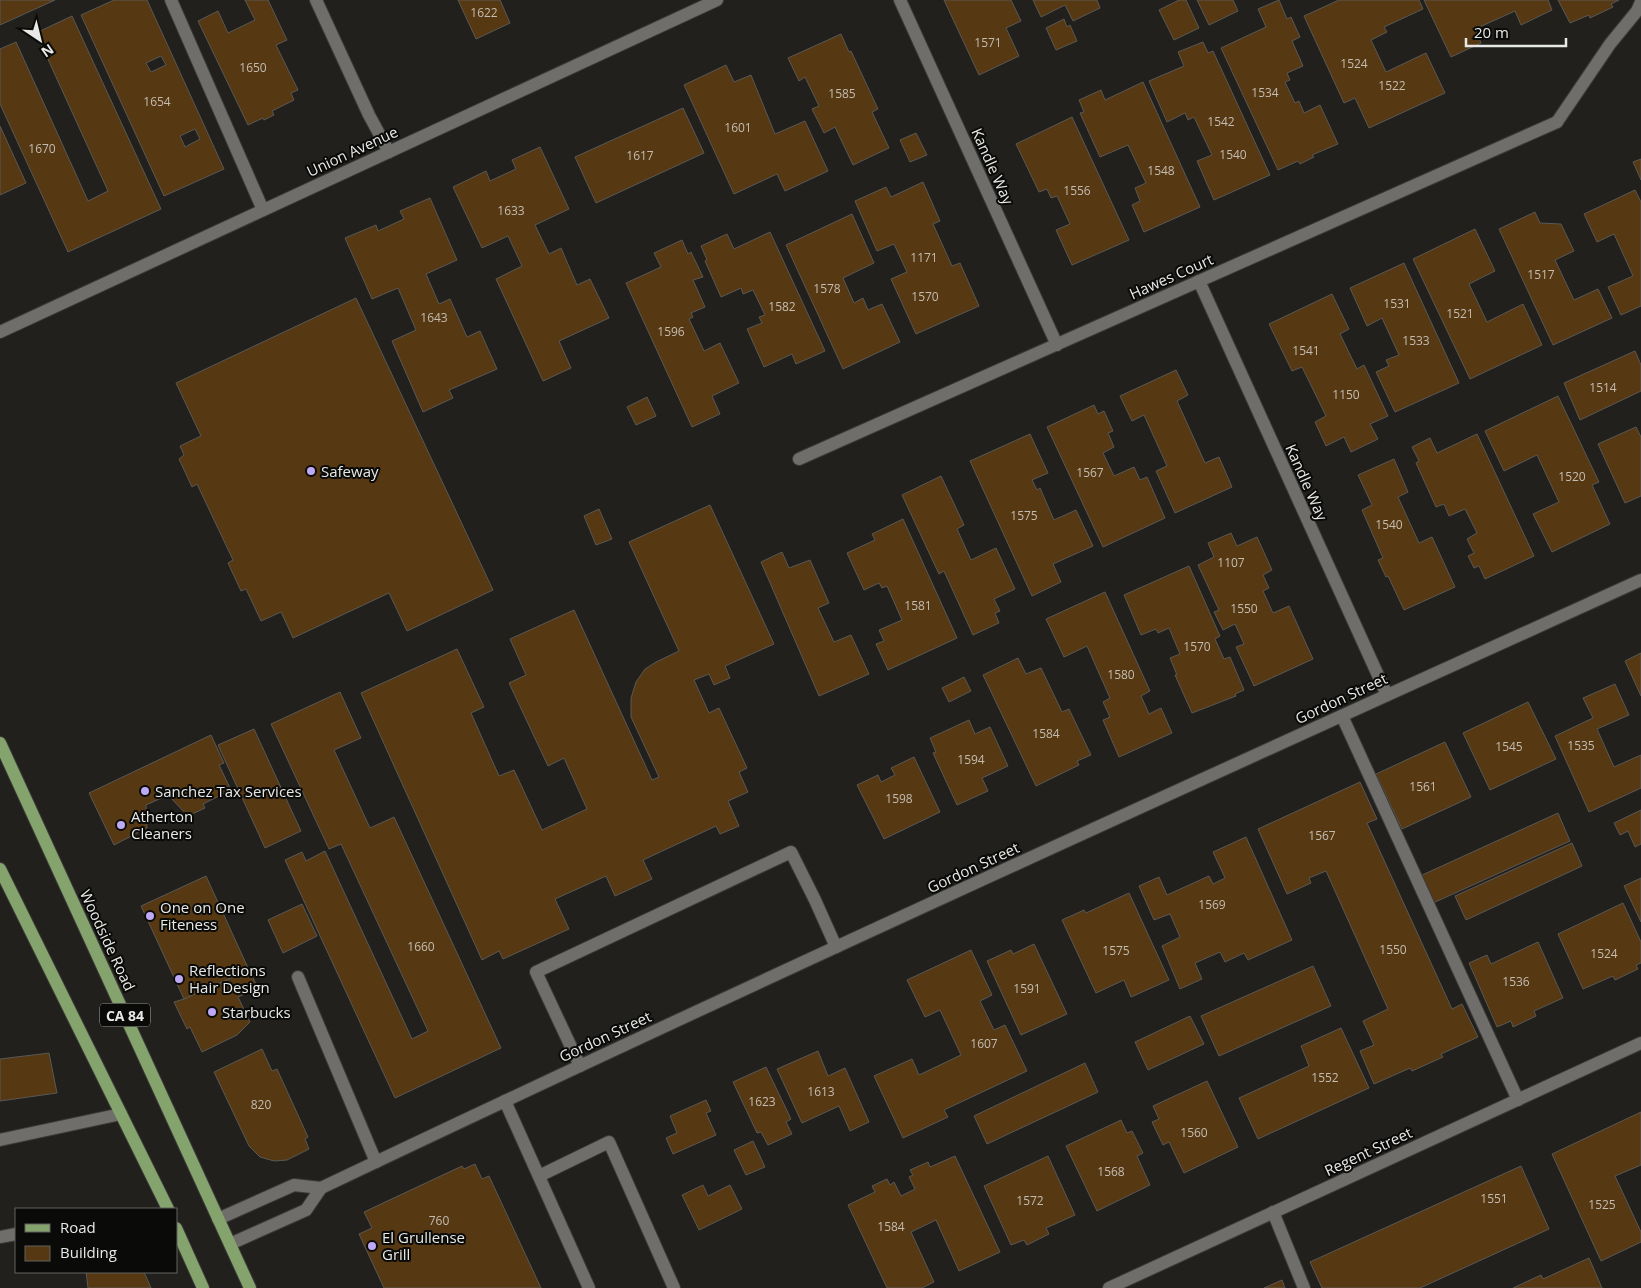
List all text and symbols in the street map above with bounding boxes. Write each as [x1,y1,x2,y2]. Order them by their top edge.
house number: 1622 [470,4,498,21]
north arrow [15,15,65,65]
scale bar [1466,15,1566,47]
text: 20 m [1474,22,1509,42]
house number: 1571 [974,34,1002,51]
text: N [38,40,58,62]
house number: 1524 [1340,55,1368,72]
house number: 1650 [239,59,267,76]
house number: 1522 [1378,77,1406,94]
house number: 1534 [1251,84,1279,101]
house number: 1585 [828,85,856,102]
house number: 1654 [143,93,171,110]
house number: 1542 [1207,113,1235,130]
house number: 1601 [724,119,752,136]
street label: Union Avenue [303,121,401,181]
street label: Kandle Way [967,125,1019,208]
house number: 1670 [28,140,56,157]
house number: 1540 [1219,146,1247,163]
house number: 1617 [626,147,654,164]
house number: 1548 [1147,162,1175,179]
house number: 1556 [1063,182,1091,199]
house number: 1633 [497,202,525,219]
house number: 1171 [910,249,938,266]
street label: Hawes Court [1126,249,1216,303]
house number: 1517 [1527,266,1555,283]
house number: 1578 [813,280,841,297]
house number: 1570 [911,288,939,305]
house number: 1531 [1383,295,1411,312]
house number: 1582 [768,298,796,315]
house number: 1521 [1446,305,1474,322]
house number: 1643 [420,309,448,326]
house number: 1596 [657,323,685,340]
house number: 1533 [1402,332,1430,349]
house number: 1541 [1292,342,1320,359]
house number: 1514 [1589,379,1617,396]
house number: 1150 [1332,386,1360,403]
street label: Kandle Way [1281,441,1333,524]
place label: Safeway [321,461,379,481]
house number: 1567 [1076,464,1104,481]
marker: Safeway [305,465,317,477]
house number: 1520 [1558,468,1586,485]
house number: 1575 [1010,507,1038,524]
house number: 1540 [1375,516,1403,533]
house number: 1107 [1217,554,1245,571]
house number: 1581 [904,597,932,614]
house number: 1550 [1230,600,1258,617]
house number: 1570 [1183,638,1211,655]
house number: 1580 [1107,666,1135,683]
street label: Gordon Street [1292,668,1390,728]
house number: 1584 [1032,725,1060,742]
house number: 1535 [1567,737,1595,754]
house number: 1545 [1495,738,1523,755]
house number: 1594 [957,751,985,768]
house number: 1561 [1409,778,1437,795]
place label: Sanchez Tax Services [155,781,302,801]
marker: Sanchez Tax Services [139,785,151,797]
house number: 1598 [885,790,913,807]
place label: Atherton Cleaners [131,806,193,843]
marker: Atherton Cleaners [115,819,127,831]
house number: 1567 [1308,827,1336,844]
street label: Gordon Street [924,837,1022,897]
street label: Woodside Road [76,886,140,994]
house number: 1569 [1198,896,1226,913]
place label: One on One Fiteness [160,897,245,934]
marker: One on One Fiteness [144,910,156,922]
house number: 1660 [407,938,435,955]
house number: 1550 [1379,941,1407,958]
house number: 1575 [1102,942,1130,959]
house number: 1524 [1590,945,1618,962]
place label: Reflections Hair Design [189,960,270,997]
marker: Reflections Hair Design [173,973,185,985]
house number: 1536 [1502,973,1530,990]
house number: 1591 [1013,980,1041,997]
place label: Starbucks [222,1002,291,1022]
road number: CA 84 [100,1004,150,1026]
marker: Starbucks [206,1006,218,1018]
street label: Gordon Street [556,1006,654,1066]
house number: 1607 [970,1035,998,1052]
house number: 1552 [1311,1069,1339,1086]
house number: 1613 [807,1083,835,1100]
house number: 1623 [748,1093,776,1110]
house number: 820 [251,1096,271,1113]
street label: Regent Street [1321,1122,1415,1180]
house number: 1560 [1180,1124,1208,1141]
house number: 1568 [1097,1163,1125,1180]
house number: 1551 [1480,1190,1508,1207]
house number: 1572 [1016,1192,1044,1209]
house number: 1525 [1588,1196,1616,1213]
legend [15,1208,178,1273]
house number: 760 [429,1212,449,1229]
text: Road [60,1217,96,1237]
house number: 1584 [877,1218,905,1235]
place label: El Grullense Grill [382,1227,465,1264]
marker: El Grullense Grill [366,1240,378,1252]
text: Building [60,1242,117,1262]

